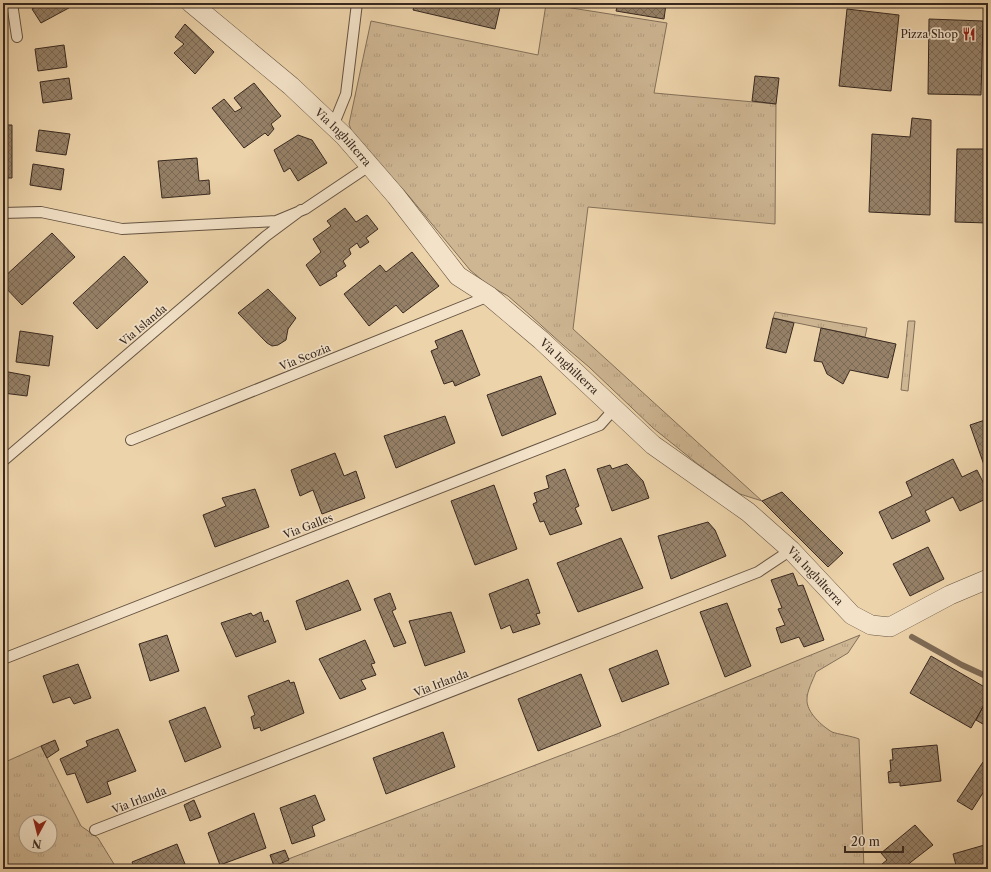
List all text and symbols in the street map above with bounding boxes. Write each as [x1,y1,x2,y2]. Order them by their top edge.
restaurant icon: Pizza Shop [961,26,977,42]
place label: Pizza Shop [900,27,958,41]
street label: Via Inghilterra [311,104,374,169]
street label: Via Islanda [116,301,170,349]
street label: Via Inghilterra [536,335,602,397]
street label: Via Scozia [276,340,333,374]
street label: Via Galles [280,510,335,542]
street label: Via Inghilterra [784,543,846,608]
street label: Via Irlanda [411,666,470,700]
street label: Via Irlanda [109,783,168,817]
north arrow [18,814,58,854]
scale bar [845,828,903,854]
text: 20 m [851,834,880,849]
text: N [31,836,42,851]

